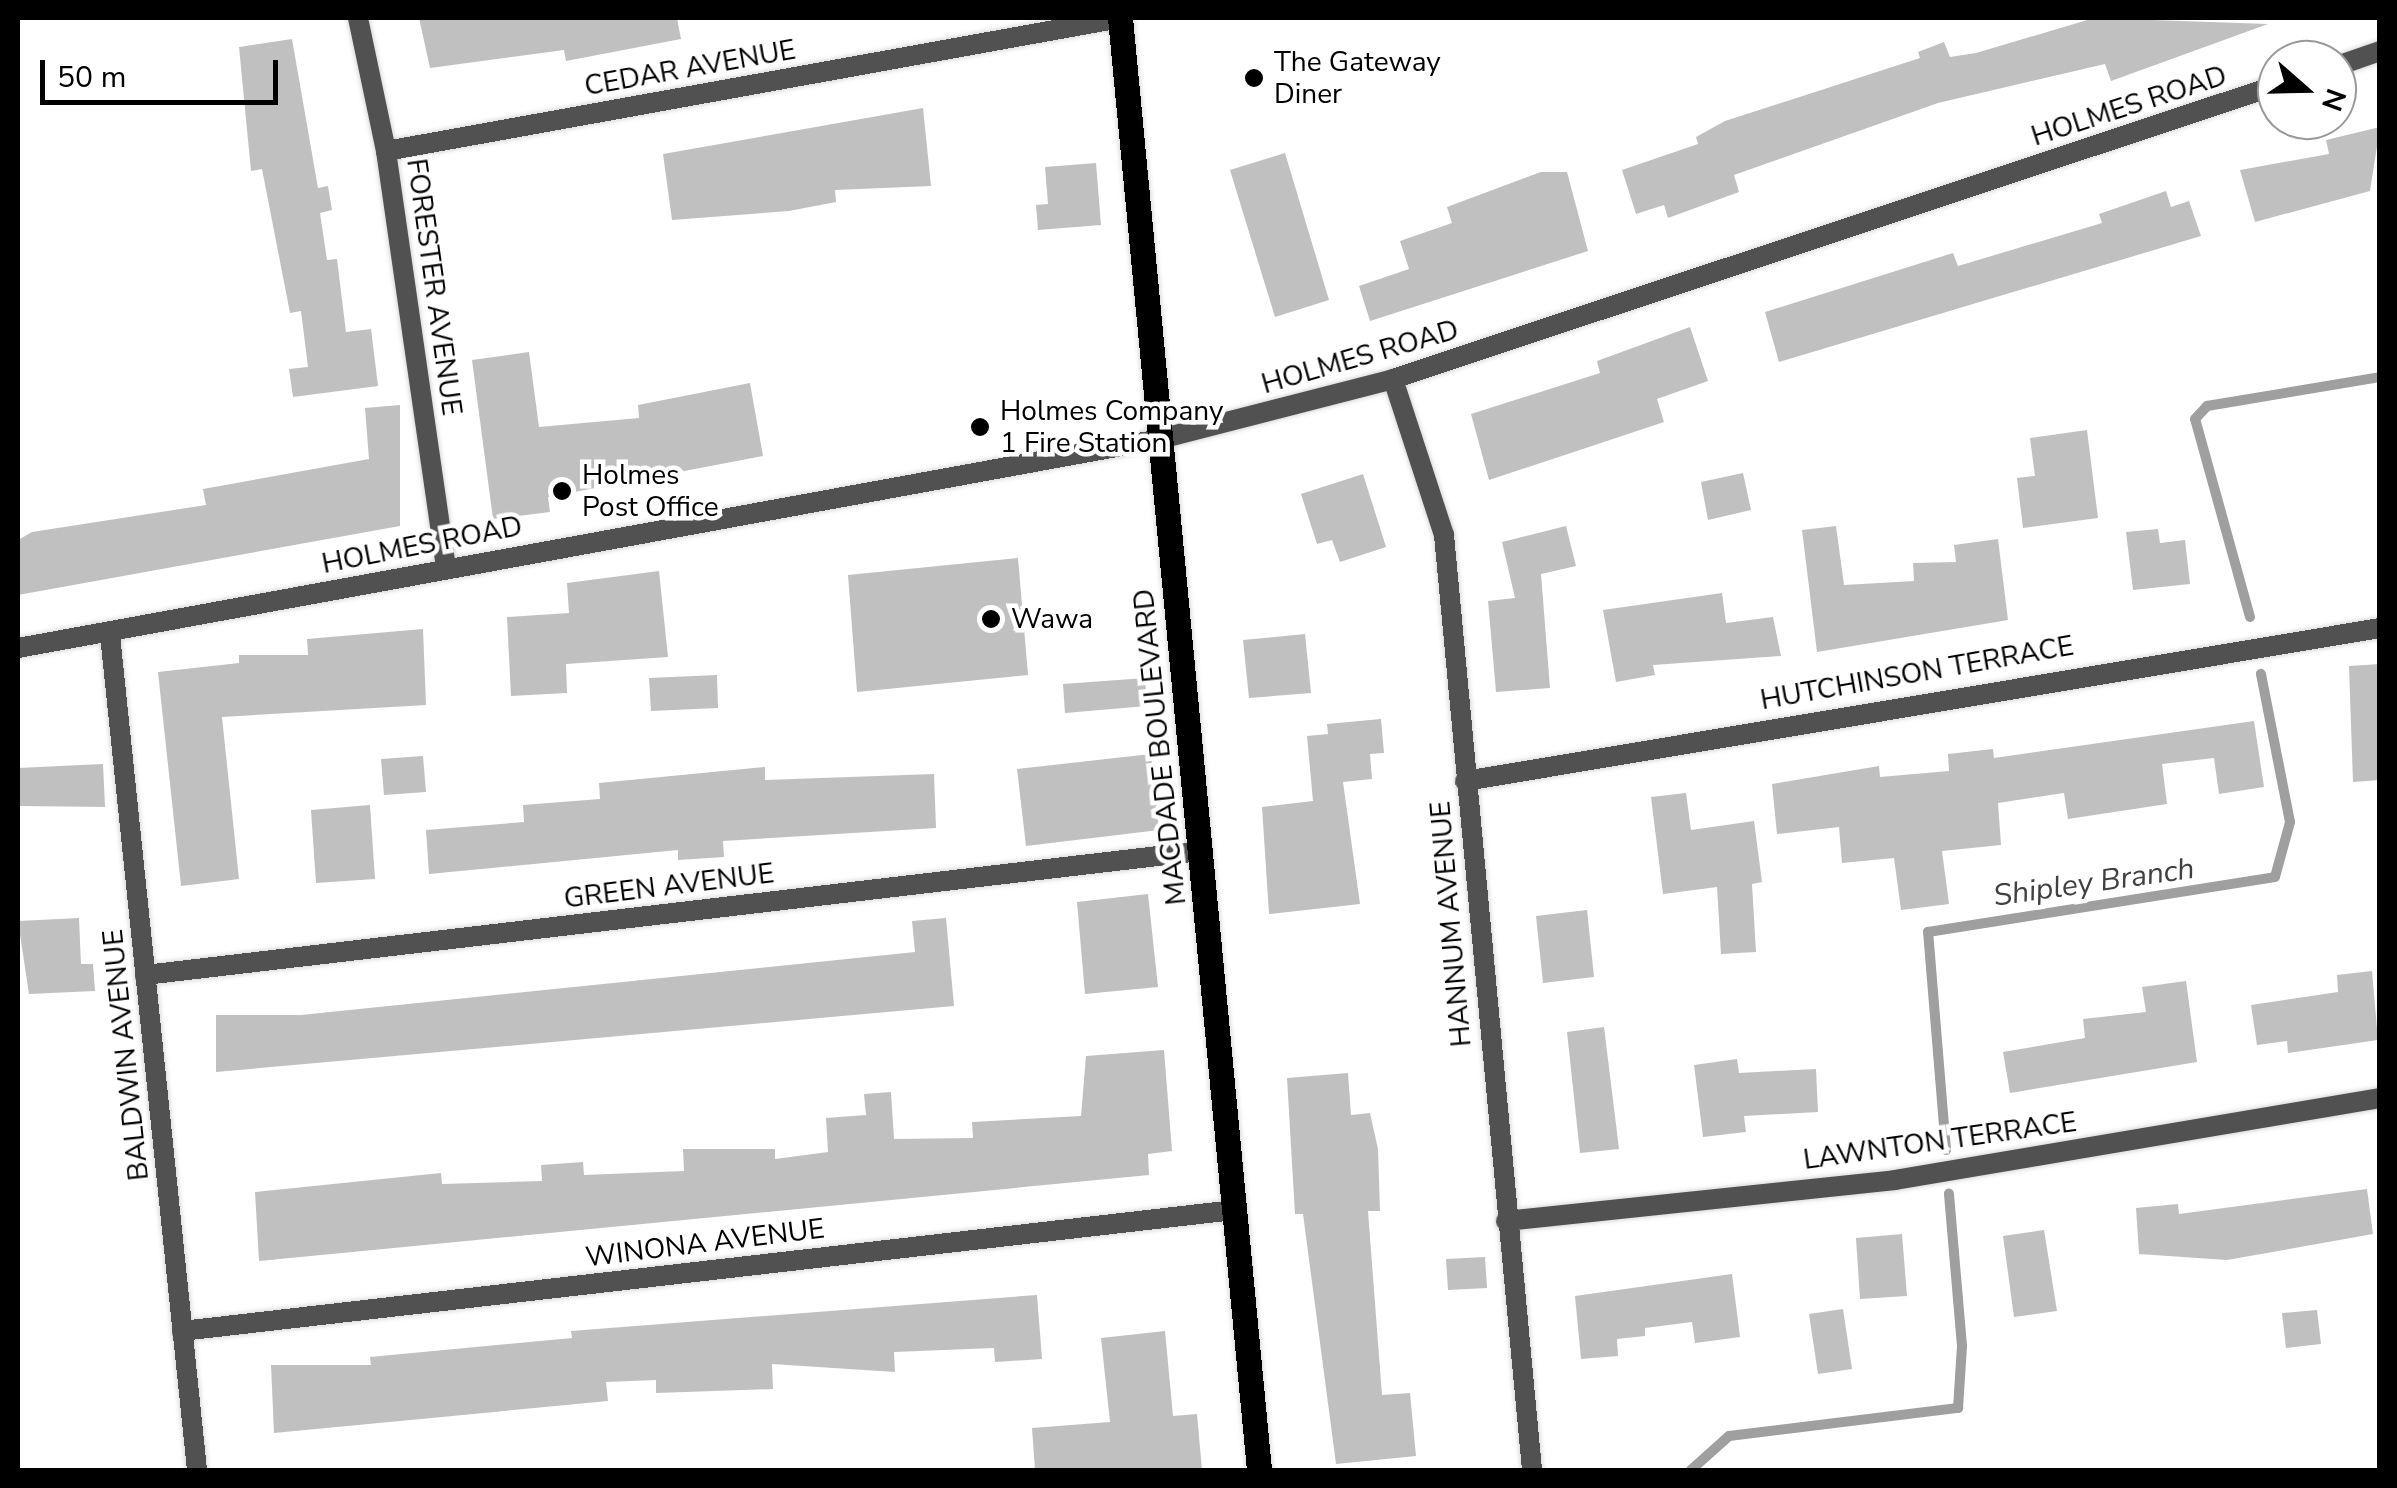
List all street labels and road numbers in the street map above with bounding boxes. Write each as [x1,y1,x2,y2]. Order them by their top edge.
street label: CEDAR AVENUE [582,33,798,103]
street label: HOLMES ROAD [2027,59,2231,153]
street label: FORESTER AVENUE [399,156,469,418]
street label: HOLMES ROAD [1258,313,1462,401]
street label: HOLMES ROAD [319,509,525,581]
street label: MACDADE BOULEVARD [1127,587,1193,907]
street label: HUTCHINSON TERRACE [1758,629,2076,717]
street label: HANNUM AVENUE [1424,800,1478,1048]
street label: GREEN AVENUE [562,856,776,916]
street label: BALDWIN AVENUE [96,928,156,1182]
street label: LAWNTON TERRACE [1801,1105,2079,1177]
street label: WINONA AVENUE [584,1212,826,1274]

